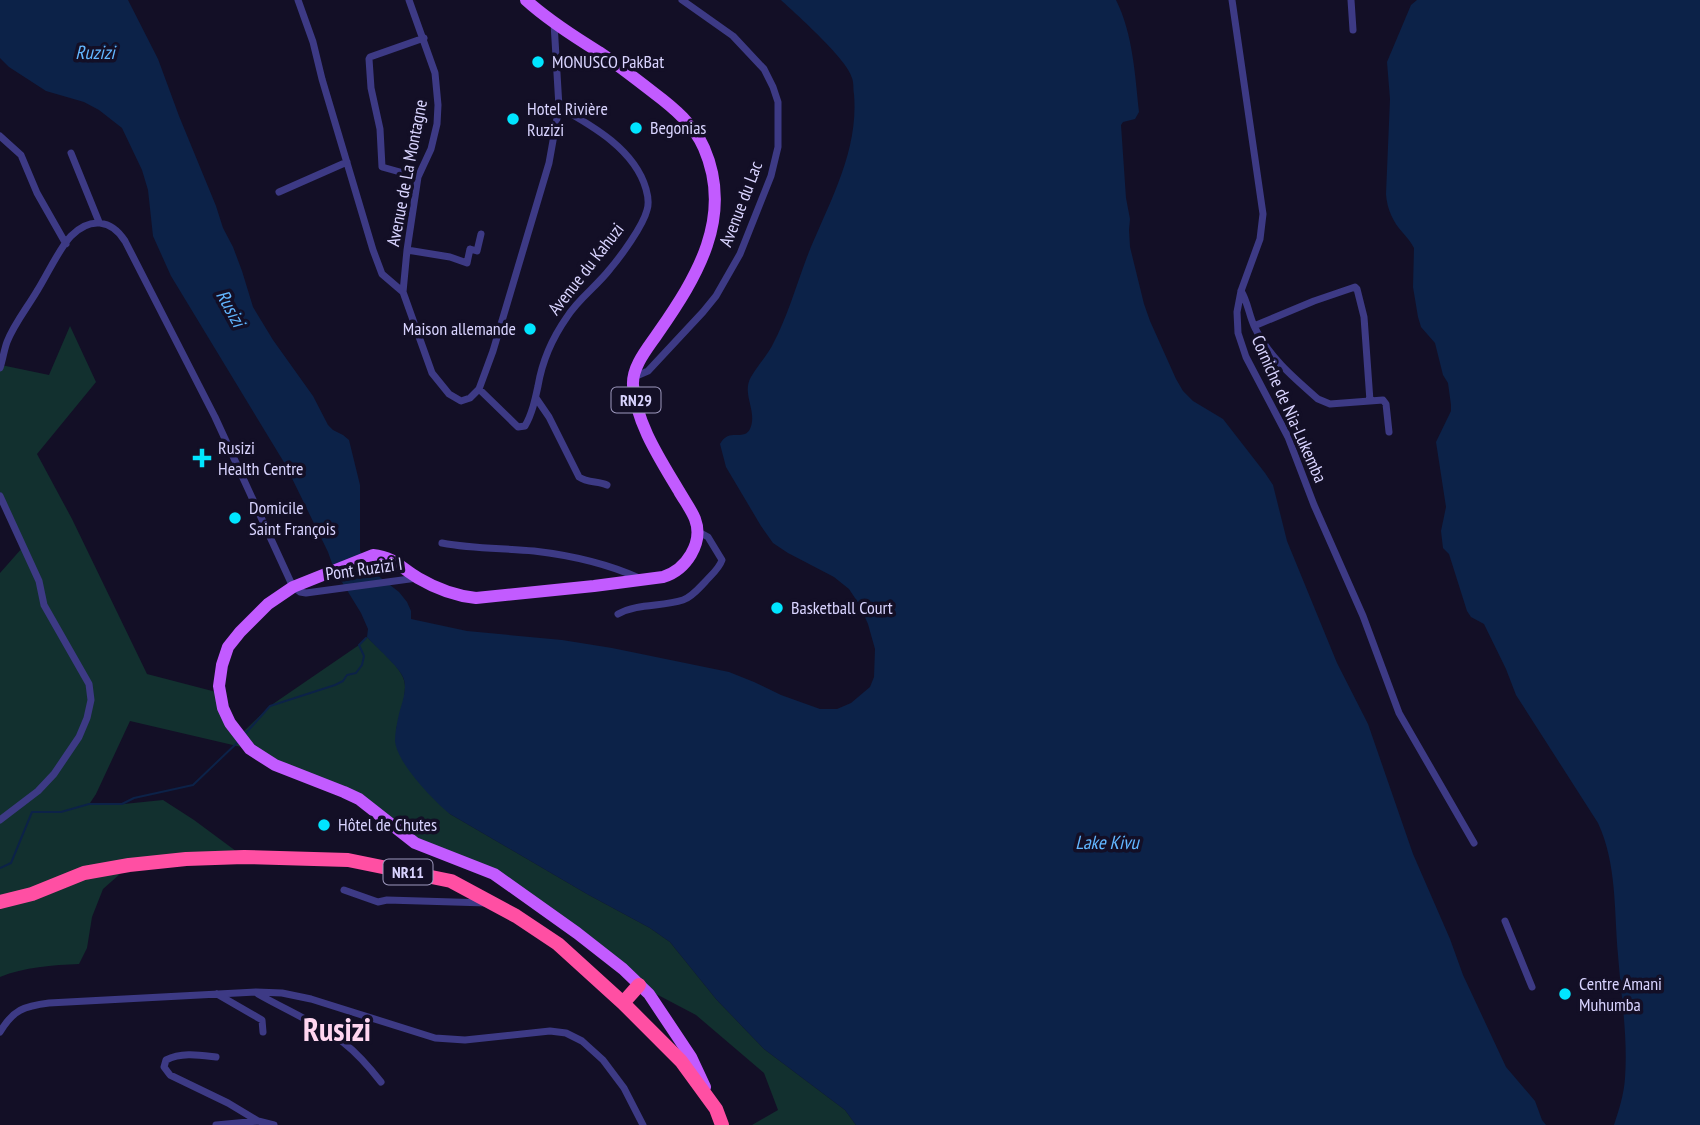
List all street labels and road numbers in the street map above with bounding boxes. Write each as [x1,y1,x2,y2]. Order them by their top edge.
street label: Avenue de La Montagne [381,98,432,248]
street label: Avenue du Lac [714,157,768,250]
street label: Avenue du Kahuzi [543,218,629,319]
street label: Corniche de Nia-Lukemba [1247,332,1332,486]
road number: RN29 [612,388,660,412]
street label: Pont Ruzizi I [324,552,404,585]
road number: NR11 [384,860,432,884]

